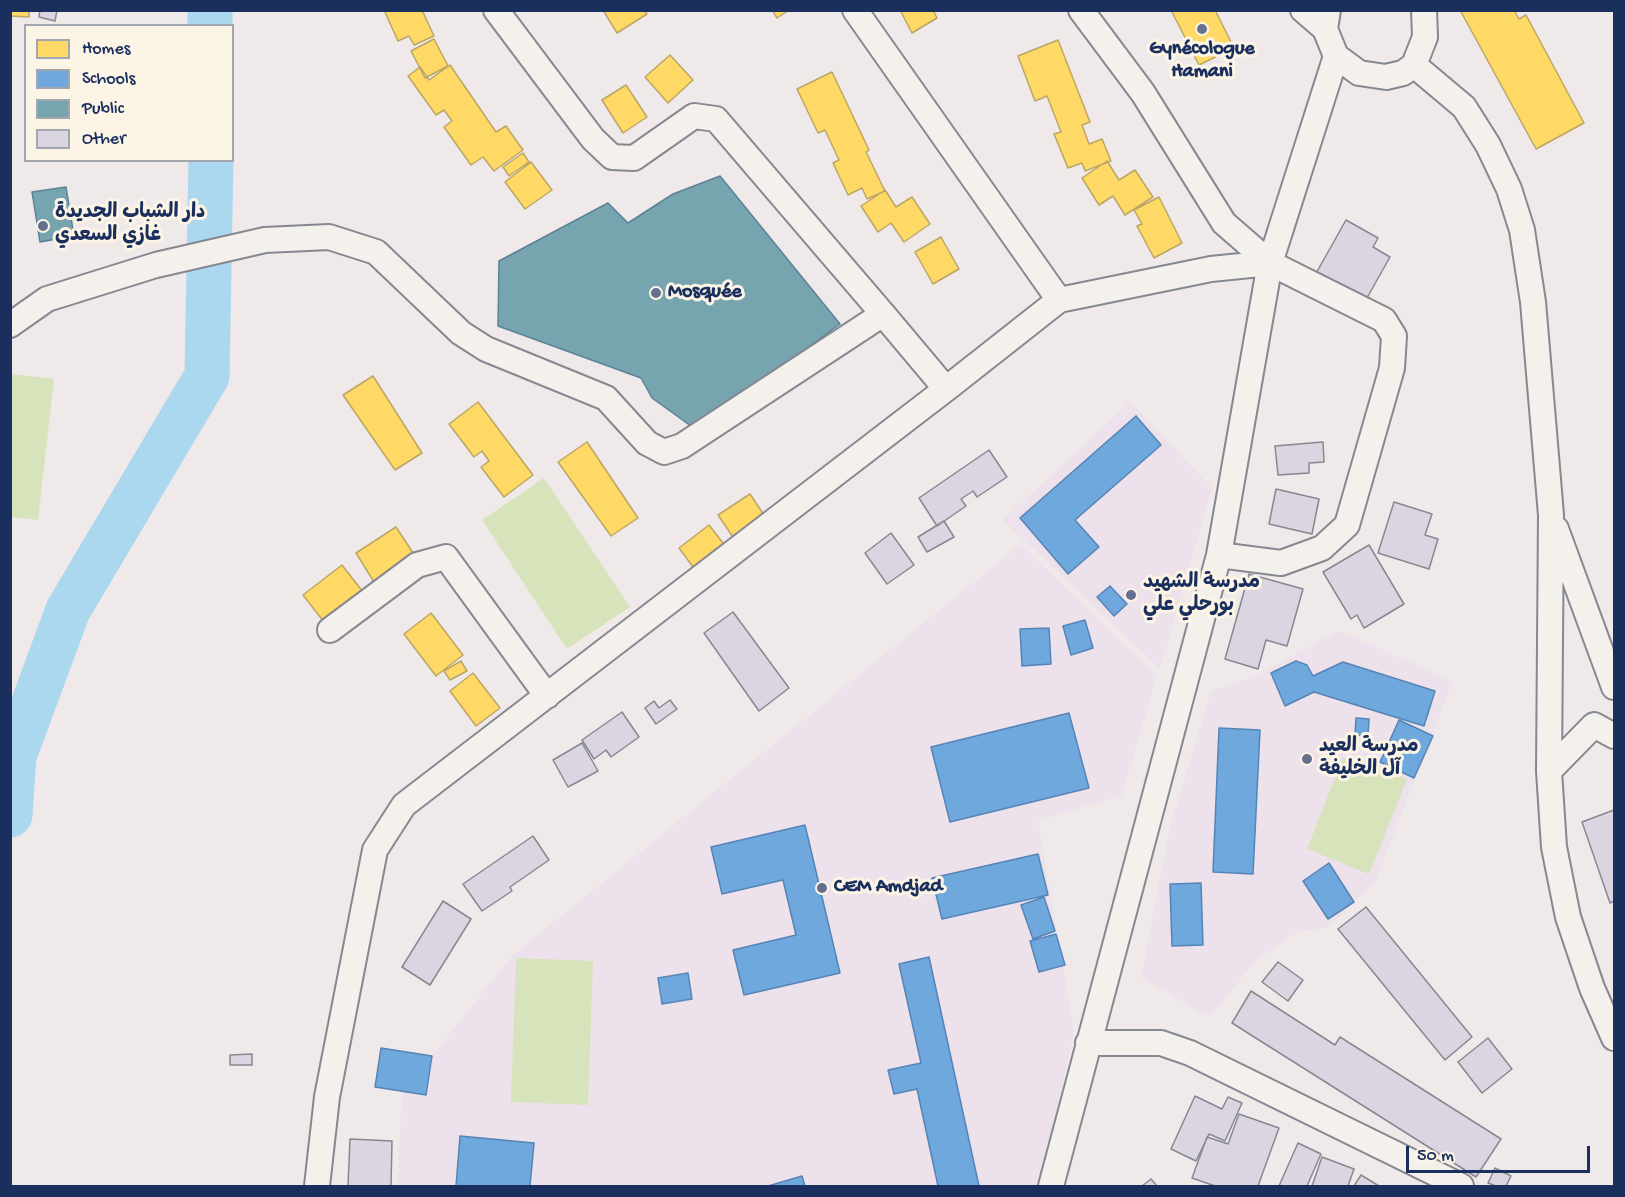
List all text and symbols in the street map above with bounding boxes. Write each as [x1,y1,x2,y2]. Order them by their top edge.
marker: Gynécologue Hamani [1195,22,1209,36]
legend [24,24,234,162]
place label: Gynécologue Hamani [1149,38,1255,85]
text: Homes [82,39,130,60]
text: Schools [82,69,135,90]
text: Public [82,99,124,120]
text: Other [82,129,126,150]
place label: دار الشباب الجديدة غازي السعدي [55,202,205,249]
marker: دار الشباب الجديدة غازي السعدي [36,219,50,233]
place label: Mosquée [668,281,742,305]
marker: Mosquée [649,286,663,300]
place label: مدرسة الشهيد بورحلي علي [1143,572,1260,619]
marker: مدرسة الشهيد بورحلي علي [1124,588,1138,602]
place label: مدرسة العيد آل الخليفة [1319,736,1419,783]
marker: مدرسة العيد آل الخليفة [1300,752,1314,766]
place label: CEM Amdjad [834,876,942,900]
marker: CEM Amdjad [815,881,829,895]
scale bar [1409,1134,1594,1172]
text: 50 m [1417,1146,1454,1167]

